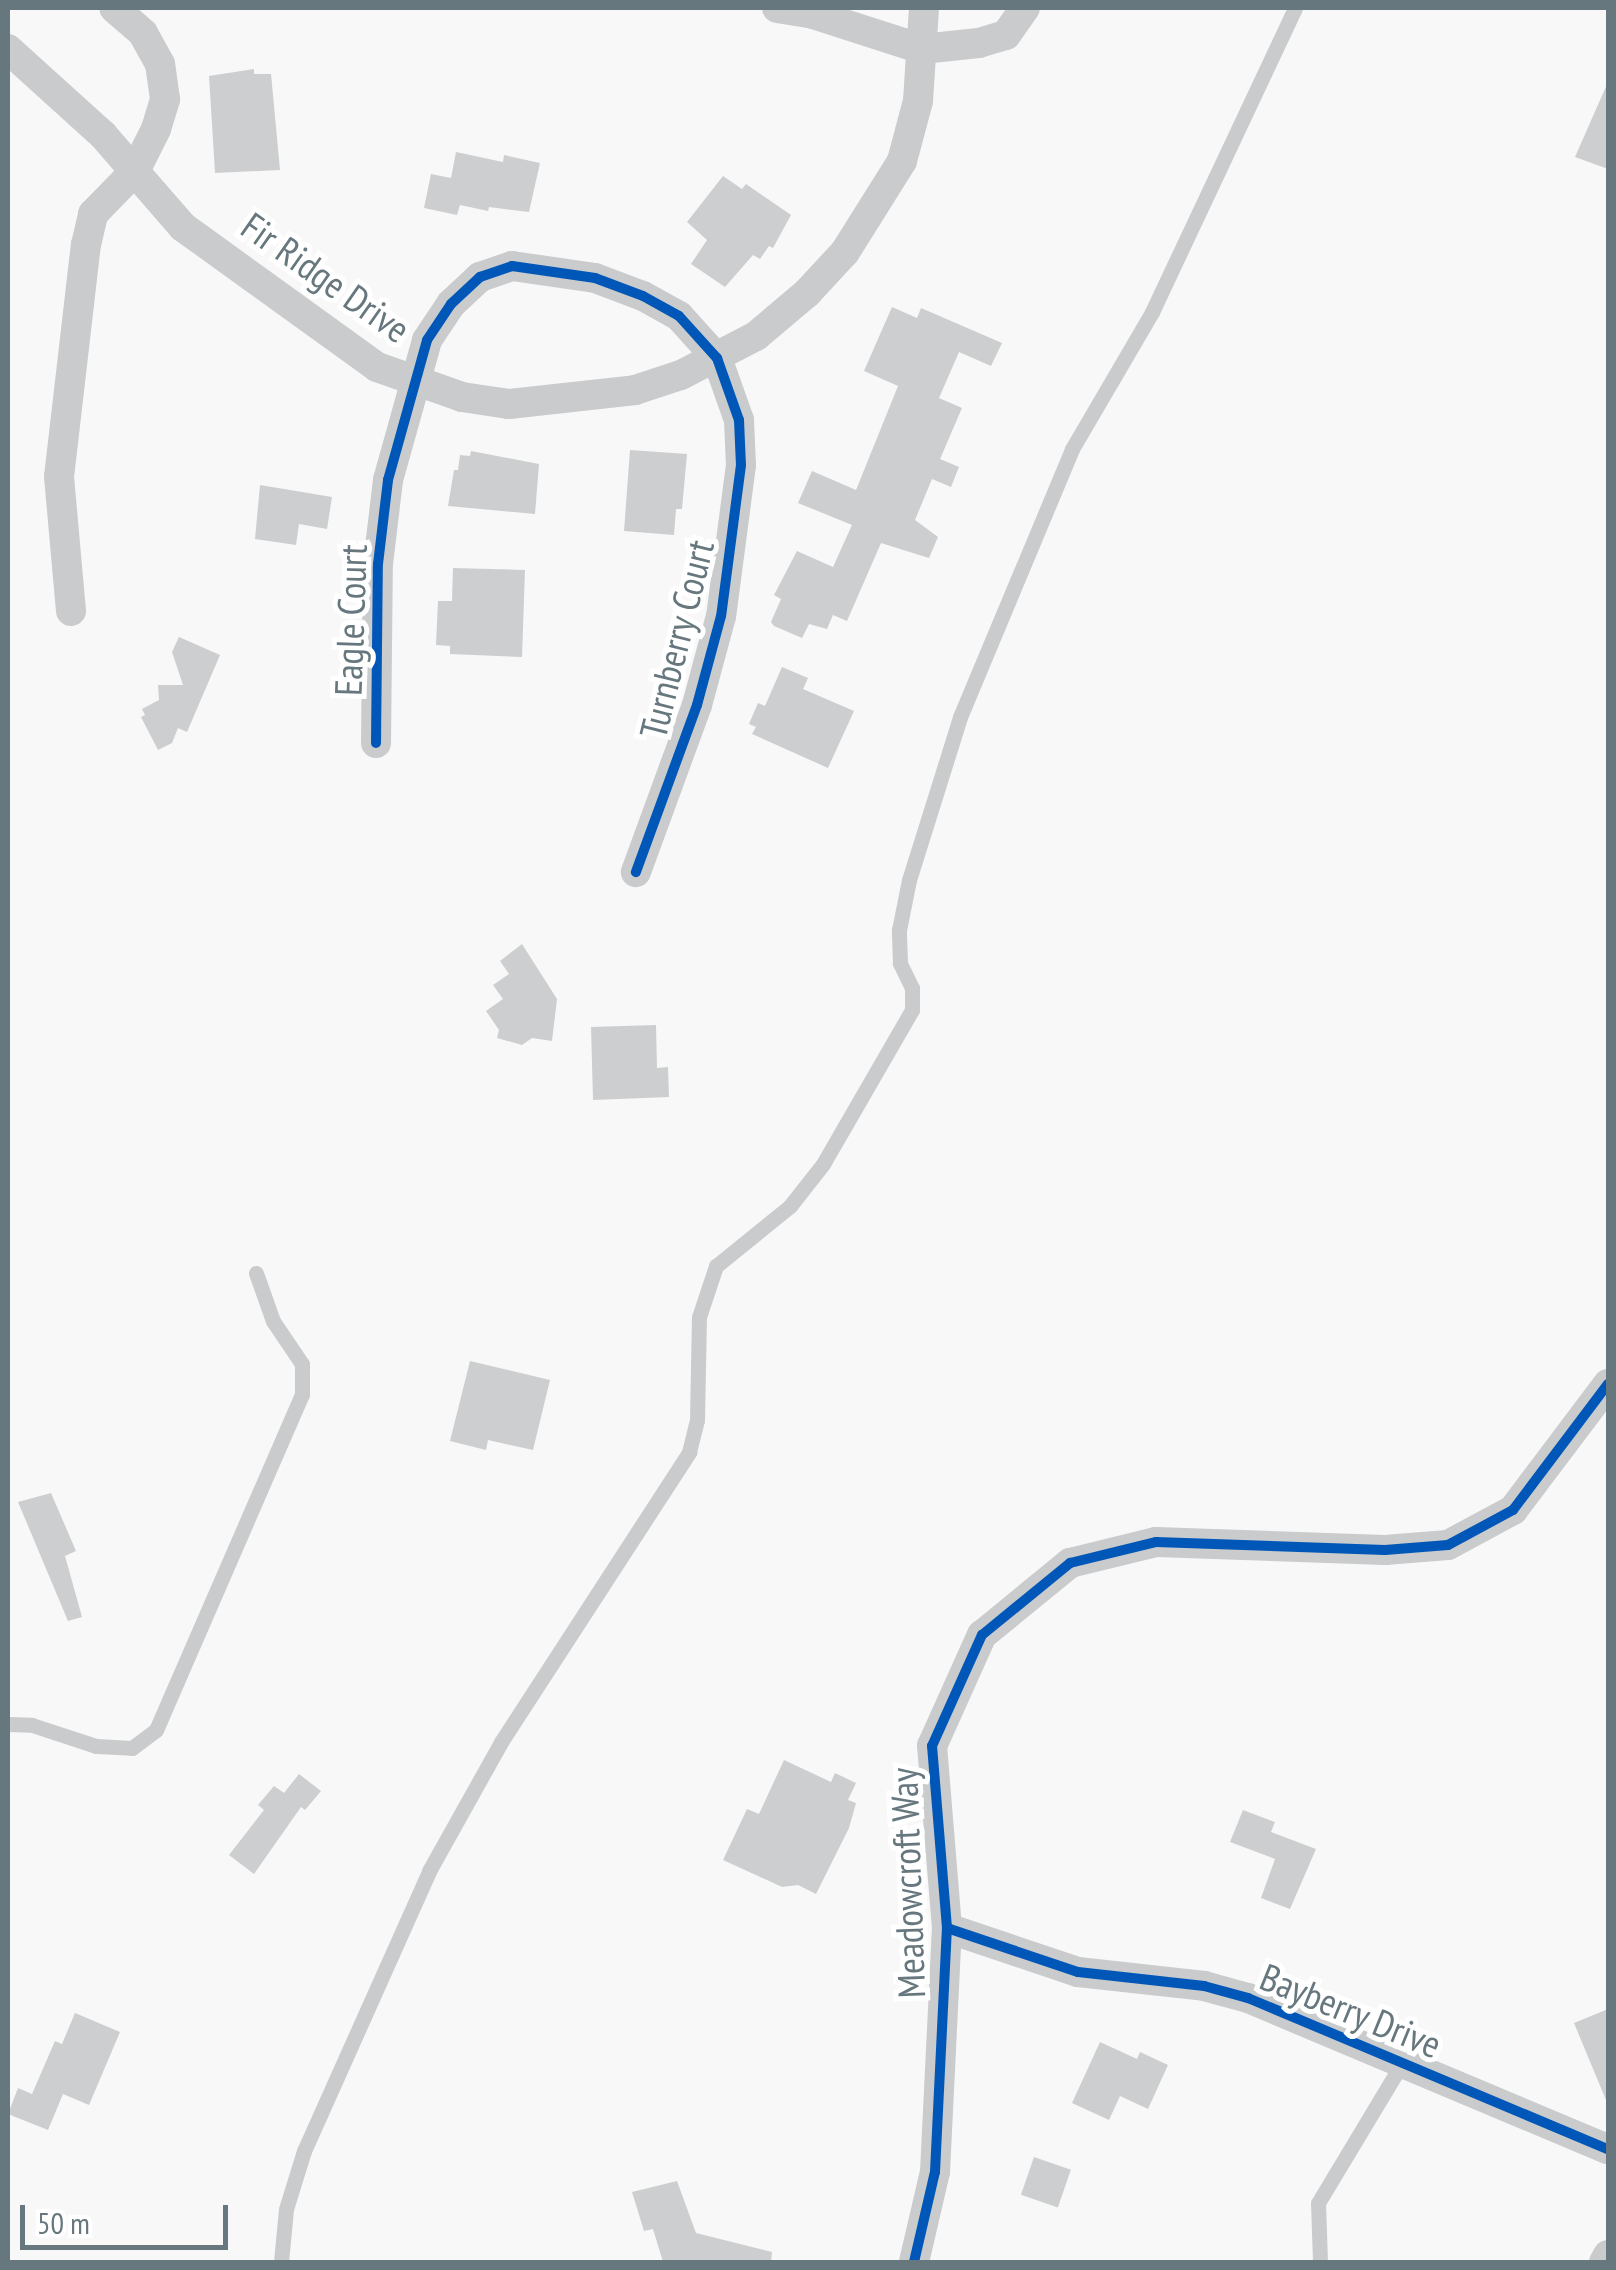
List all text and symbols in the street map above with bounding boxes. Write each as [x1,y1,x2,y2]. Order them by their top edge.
street label: Fir Ridge Drive [233,203,419,351]
street label: Turnberry Court [629,535,723,743]
street label: Eagle Court [325,543,375,697]
street label: Meadowcroft Way [880,1767,934,1999]
street label: Bayberry Drive [1254,1953,1448,2067]
scale bar [25,2185,232,2247]
text: 50 m [37,2203,90,2242]

